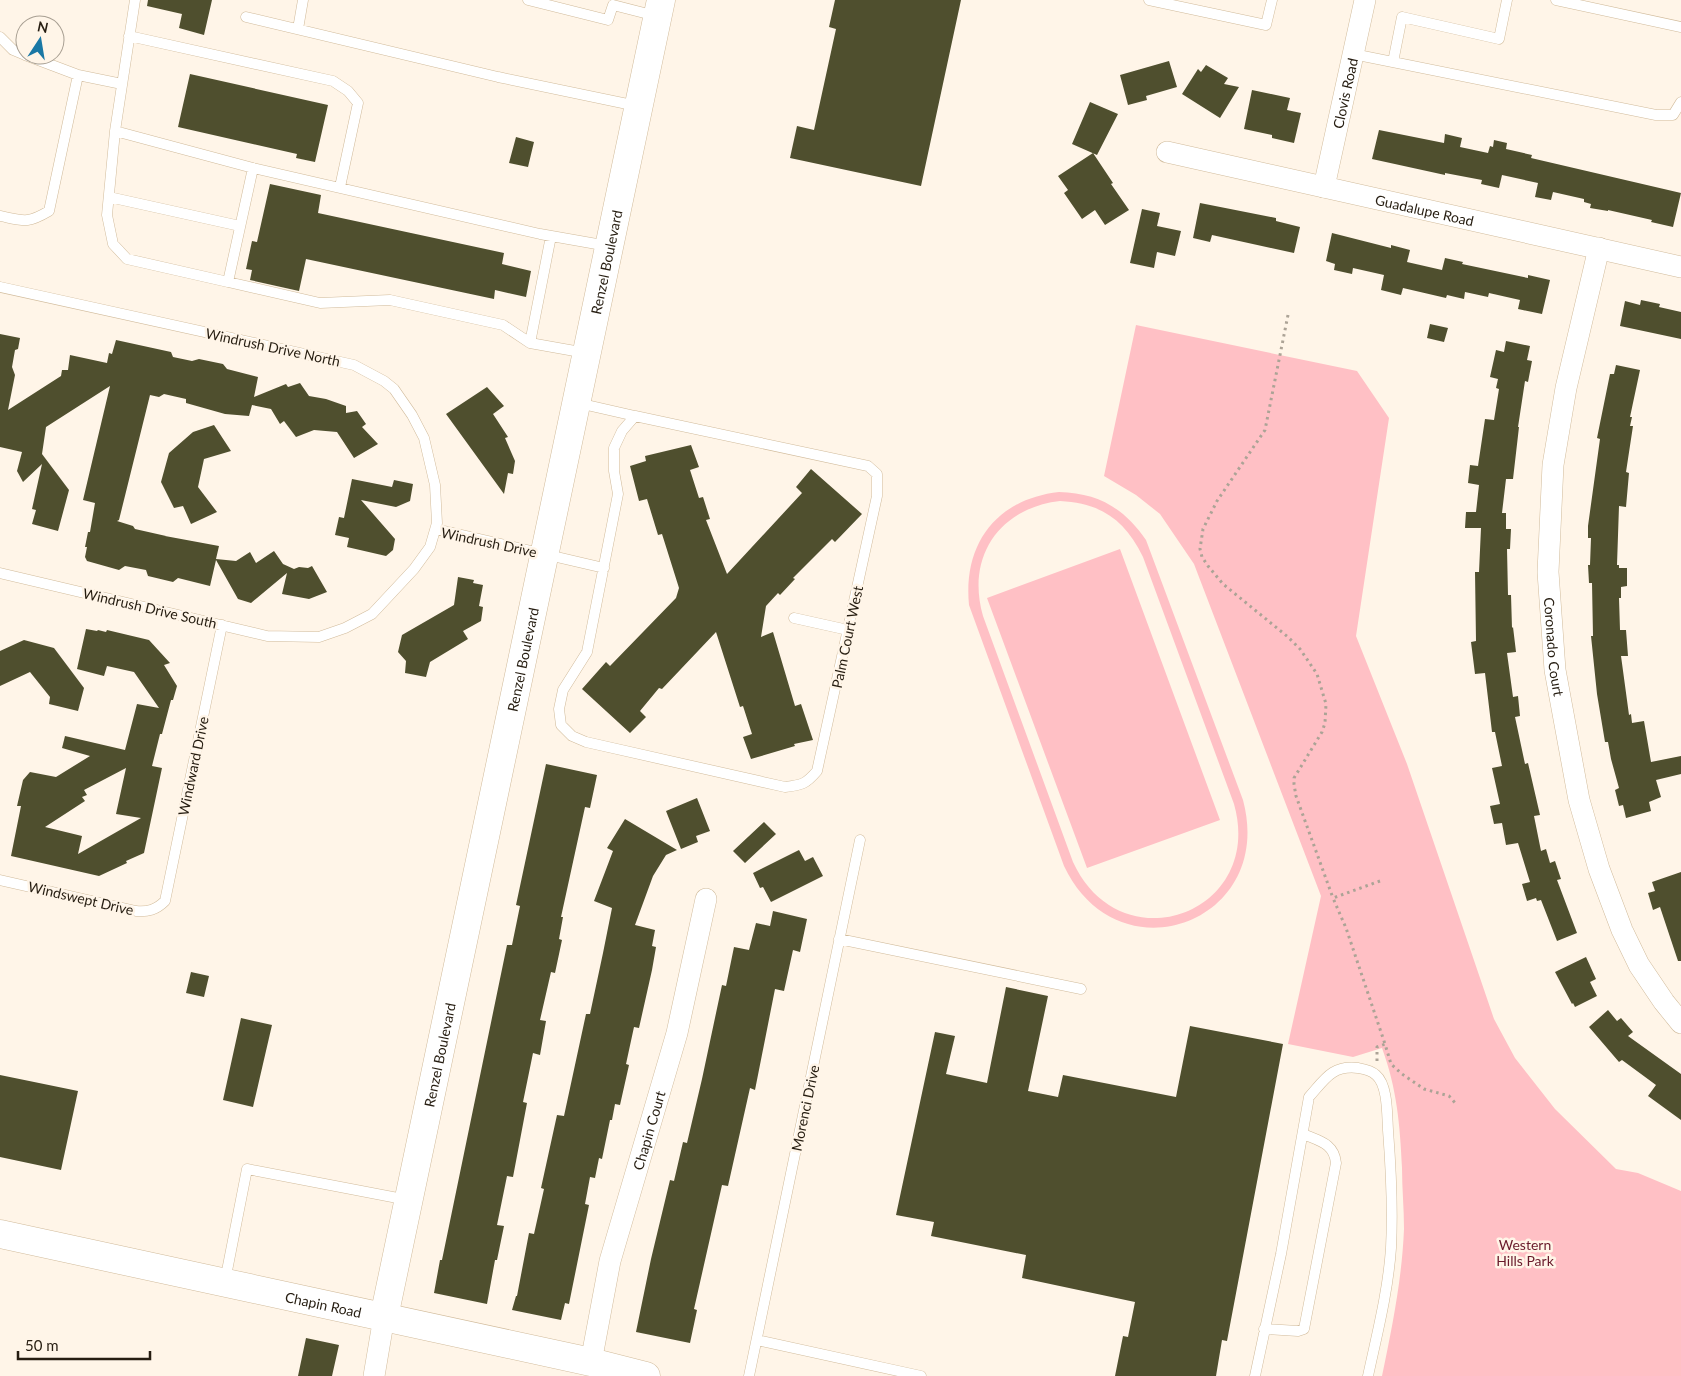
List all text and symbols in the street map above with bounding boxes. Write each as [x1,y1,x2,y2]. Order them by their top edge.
north arrow [15,15,65,65]
text: N [36,17,50,36]
street label: Clovis Road [1329,56,1361,130]
street label: Guadalupe Road [1374,190,1476,229]
street label: Renzel Boulevard [587,208,625,316]
street label: Windrush Drive North [204,324,342,370]
street label: Windrush Drive [440,524,538,560]
street label: Windrush Drive South [81,584,219,632]
street label: Palm Court West [828,584,866,690]
street label: Coronado Court [1541,597,1568,697]
street label: Renzel Boulevard [503,606,542,713]
street label: Windward Drive [174,715,212,817]
street label: Windswept Drive [27,878,135,918]
street label: Renzel Boulevard [420,1001,458,1108]
street label: Morenci Drive [788,1063,822,1153]
street label: Chapin Court [629,1089,668,1172]
park label: Western Hills Park [1496,1236,1555,1269]
street label: Chapin Road [284,1288,363,1321]
scale bar [18,1328,150,1360]
text: 50 m [25,1336,59,1354]

